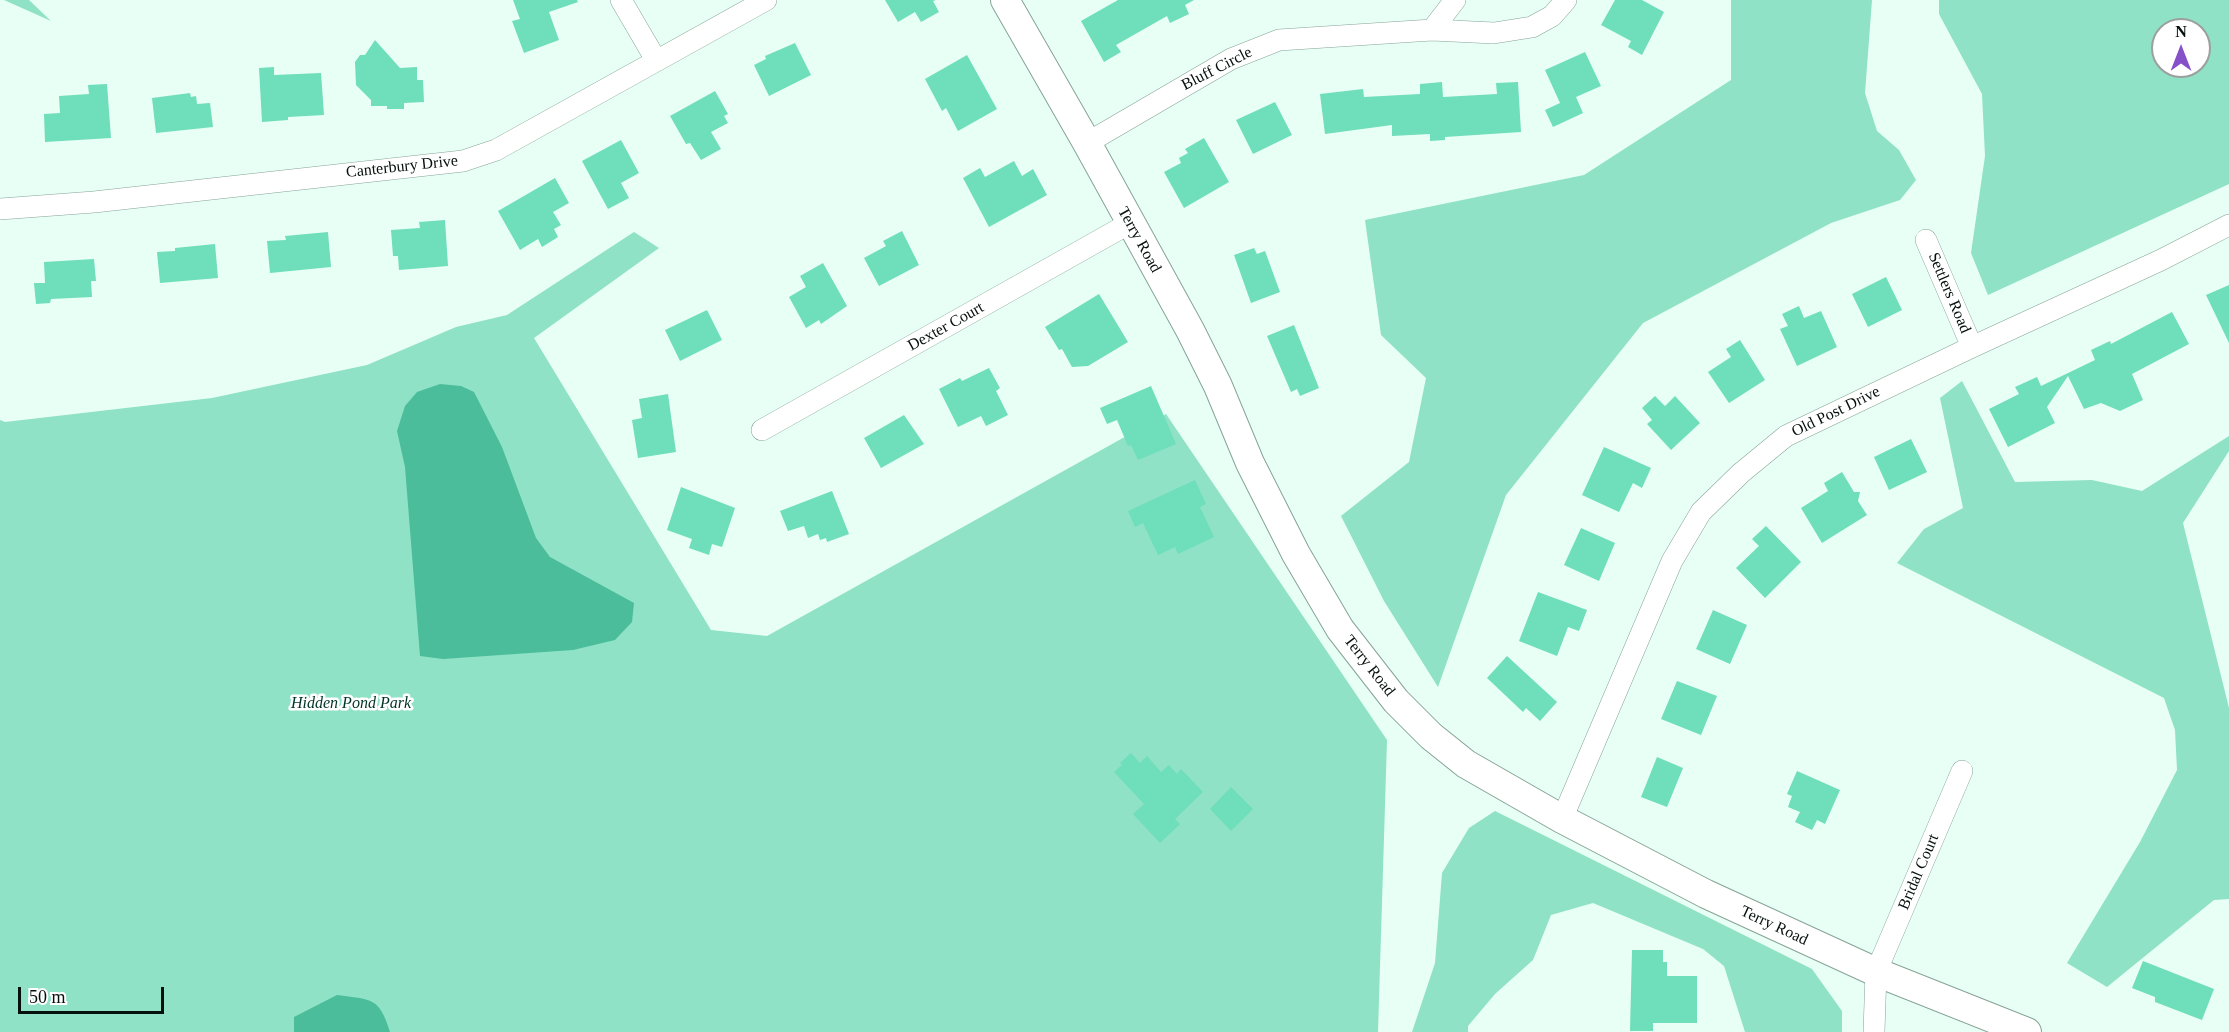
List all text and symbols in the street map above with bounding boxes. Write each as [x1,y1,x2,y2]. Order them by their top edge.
north arrow [2151,18,2211,78]
text: N [2175,23,2187,40]
street label: Bluff Circle [1179,43,1255,95]
street label: Canterbury Drive [345,152,459,182]
street label: Terry Road [1113,204,1165,276]
street label: Settlers Road [1923,250,1975,336]
street label: Dexter Court [905,298,987,356]
street label: Old Post Drive [1789,382,1883,442]
street label: Terry Road [1339,632,1399,700]
park label: Hidden Pond Park [291,694,411,714]
street label: Bridal Court [1894,831,1944,913]
street label: Terry Road [1737,902,1811,950]
scale bar [21,975,166,1013]
text: 50 m [29,987,66,1007]

